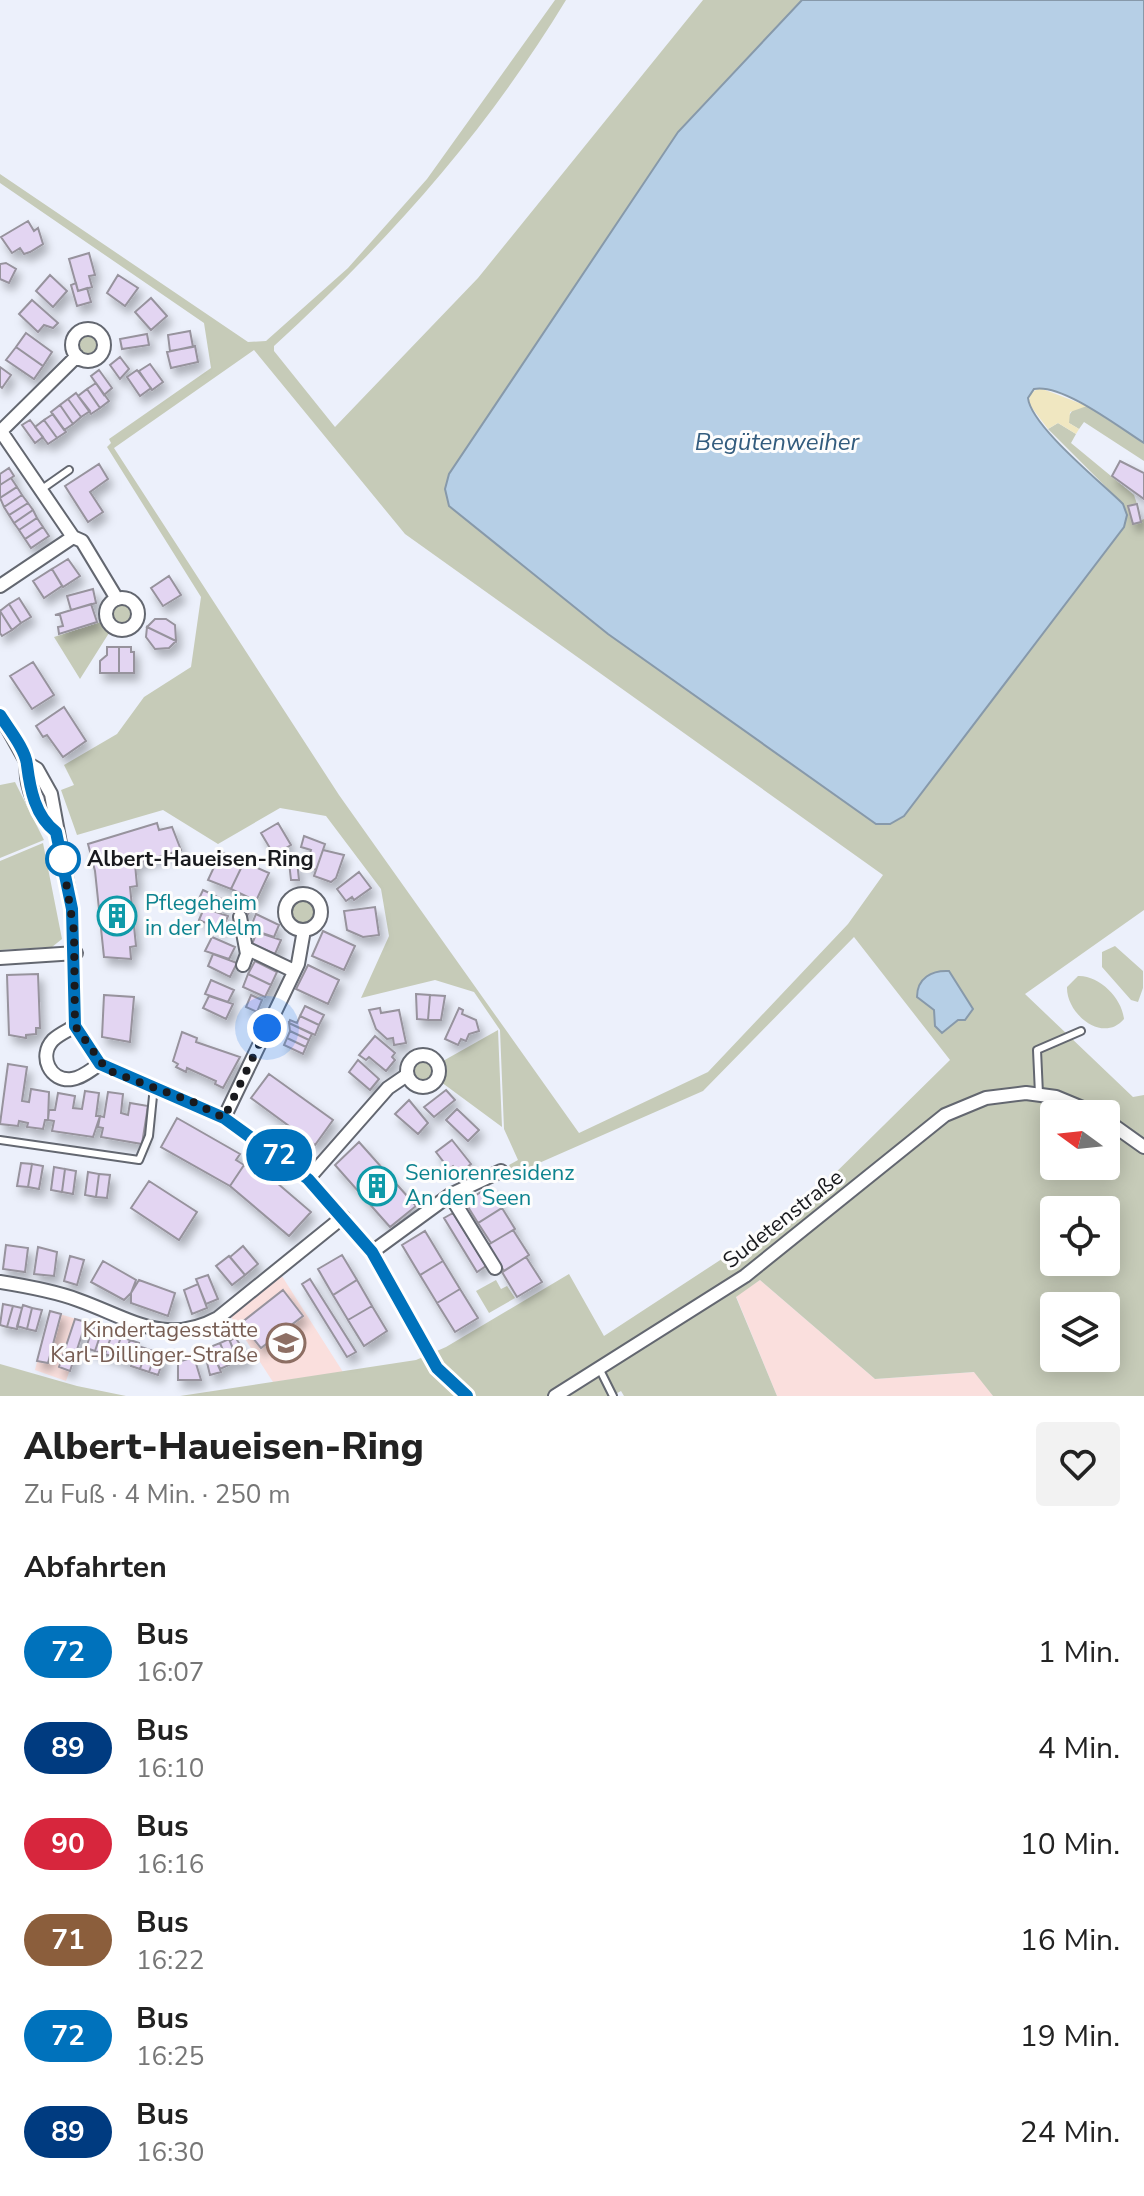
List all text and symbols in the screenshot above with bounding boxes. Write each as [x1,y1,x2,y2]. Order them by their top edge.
water label: Begütenweiher [695,426,861,458]
marker: Albert-Haueisen-Ring [46,842,80,876]
place label: Albert-Haueisen-Ring [87,844,314,874]
place label: Pflegeheim in der Melm [145,888,262,943]
building icon: Pflegeheim in der Melm [96,895,138,937]
your location [247,1008,287,1048]
north arrow [1040,1100,1120,1180]
map controls [1040,1100,1120,1372]
line badge: 72 [243,1129,315,1181]
text: 72 [262,1136,296,1174]
place label: Seniorenresidenz An den Seen [405,1158,574,1213]
street label: Sudetenstraße [717,1163,849,1275]
building icon: Seniorenresidenz An den Seen [356,1165,398,1207]
button: locate [1040,1196,1120,1276]
button: layers [1040,1292,1120,1372]
place label: Kindertagesstätte Karl-Dillinger-Straße [50,1315,258,1370]
school or university icon: Kindertagesstätte Karl-Dillinger-Straße [265,1322,307,1364]
text: Albert-Haueisen-Ring [24,1421,424,1472]
button: heart [1036,1422,1120,1506]
text: Zu Fuß · 4 Min. · 250 m [24,1477,290,1512]
text: Abfahrten [24,1547,167,1588]
text: Bus [136,1614,189,1655]
text: 1 Min. [1038,1632,1120,1673]
text: 72 [51,1633,85,1671]
text: 16:07 [136,1655,204,1690]
text: Bus [136,1710,189,1751]
text: 4 Min. [1038,1728,1120,1769]
text: 89 [51,1729,85,1767]
text: 16:10 [136,1751,204,1786]
text: Bus [136,1806,189,1847]
text: 10 Min. [1020,1824,1120,1865]
text: 90 [51,1825,85,1863]
text: 16:16 [136,1847,204,1882]
text: Bus [136,1902,189,1943]
text: 16 Min. [1020,1920,1120,1961]
text: 71 [51,1921,85,1959]
text: 16:22 [136,1943,204,1978]
text: Bus [136,1998,189,2039]
text: 19 Min. [1020,2016,1120,2057]
text: 72 [51,2017,85,2055]
text: 16:25 [136,2039,204,2074]
text: Bus [136,2094,189,2135]
text: 24 Min. [1020,2112,1120,2153]
text: 89 [51,2113,85,2151]
text: 16:30 [136,2135,204,2170]

